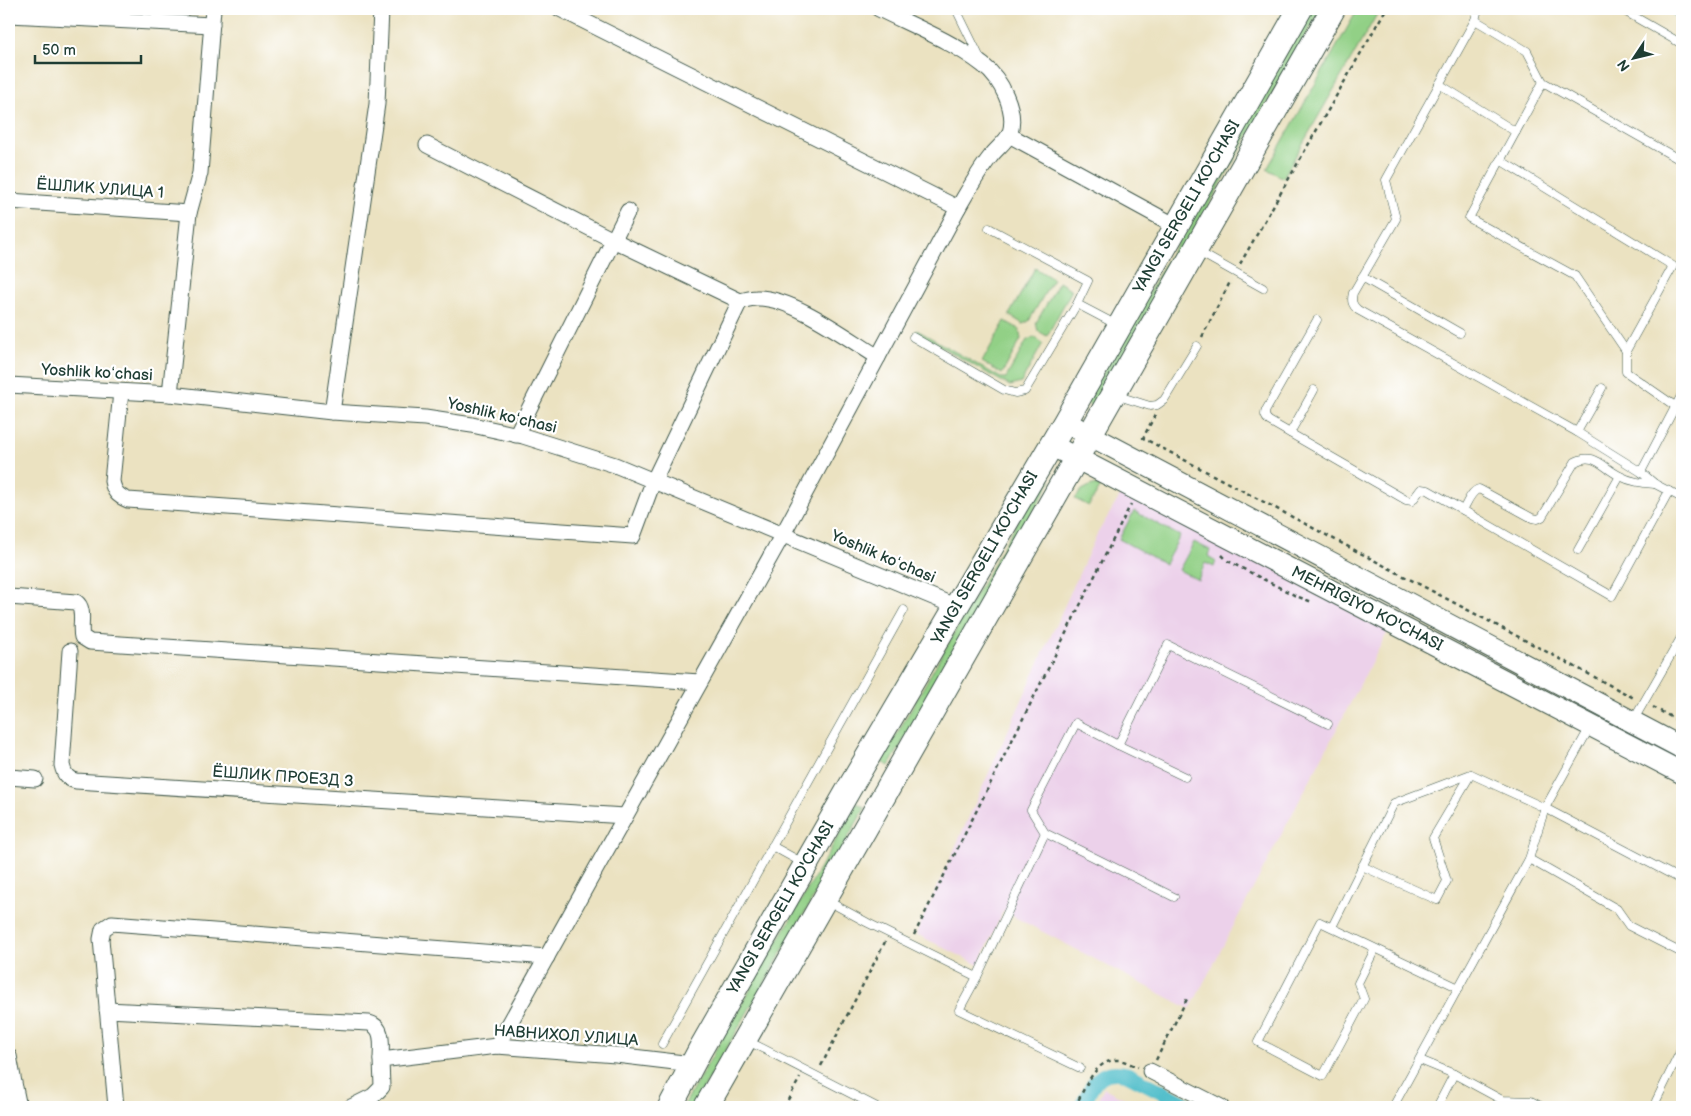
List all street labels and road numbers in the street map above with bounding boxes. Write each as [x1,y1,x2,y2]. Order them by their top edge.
street label: YANGI SERGELI KO'CHASI [1129,117,1244,298]
street label: ЁШЛИК УЛИЦА 1 [36,174,165,203]
street label: Yoshlik koʻchasi [40,361,153,385]
street label: Yoshlik koʻchasi [445,394,559,438]
street label: YANGI SERGELI KO'CHASI [927,468,1042,649]
street label: Yoshlik koʻchasi [827,526,938,588]
street label: MEHRIGIYO KO'CHASI [1288,562,1446,656]
street label: ЁШЛИК ПРОЕЗД 3 [212,762,355,791]
street label: YANGI SERGELI KO'CHASI [723,818,838,999]
street label: НАВНИХОЛ УЛИЦА [493,1021,639,1051]

